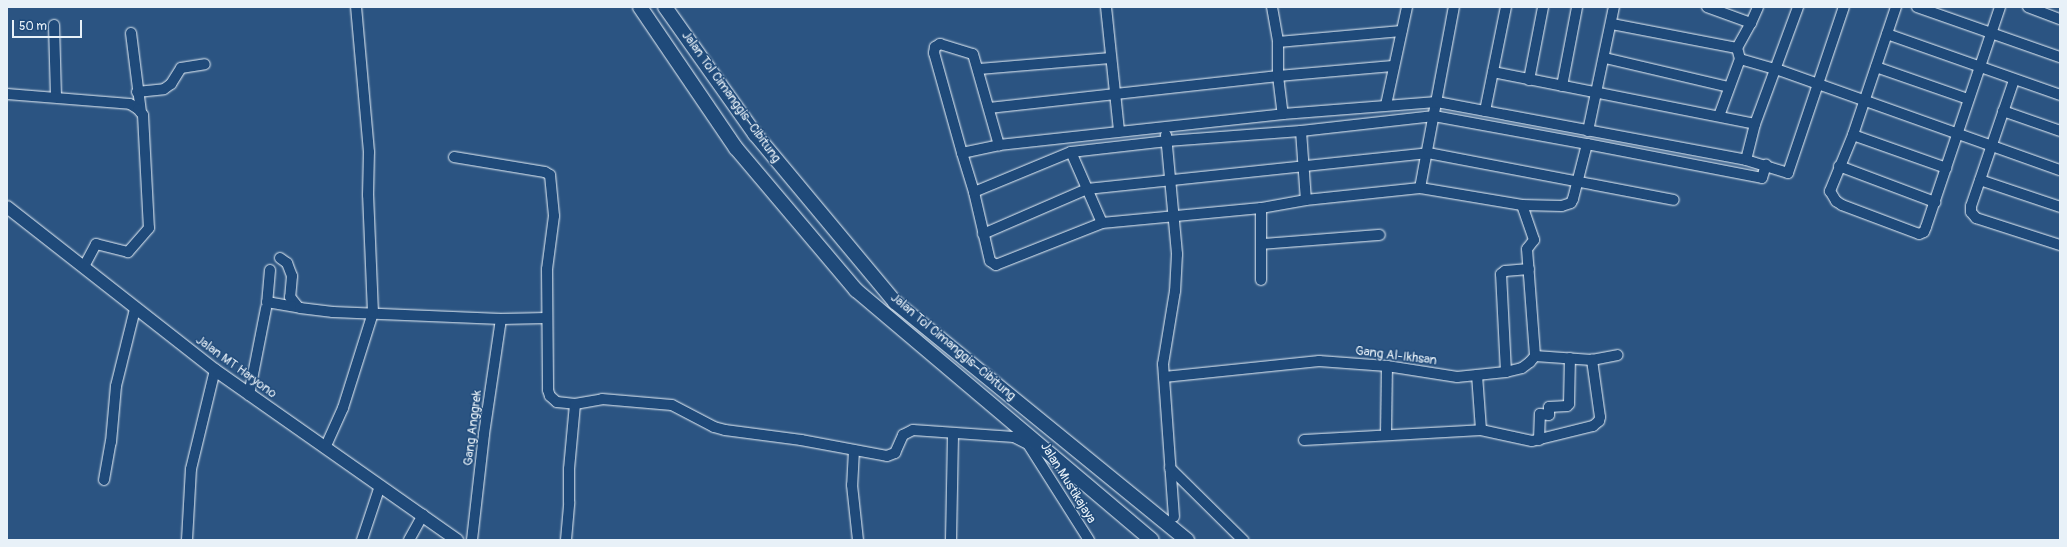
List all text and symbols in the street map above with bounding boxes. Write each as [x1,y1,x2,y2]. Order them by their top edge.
scale bar [14,12,84,38]
text: 50 m [19,19,47,34]
street label: Jalan Tol Cimanggis–Cibitung [678,28,784,166]
street label: Jalan Tol Cimanggis–Cibitung [887,290,1019,404]
street label: Jalan MT Haryono [192,332,280,402]
street label: Gang Al-Ikhsan [1354,343,1438,369]
street label: Gang Anggrek [461,389,485,467]
street label: Jalan Mustikajaya [1037,440,1099,526]

